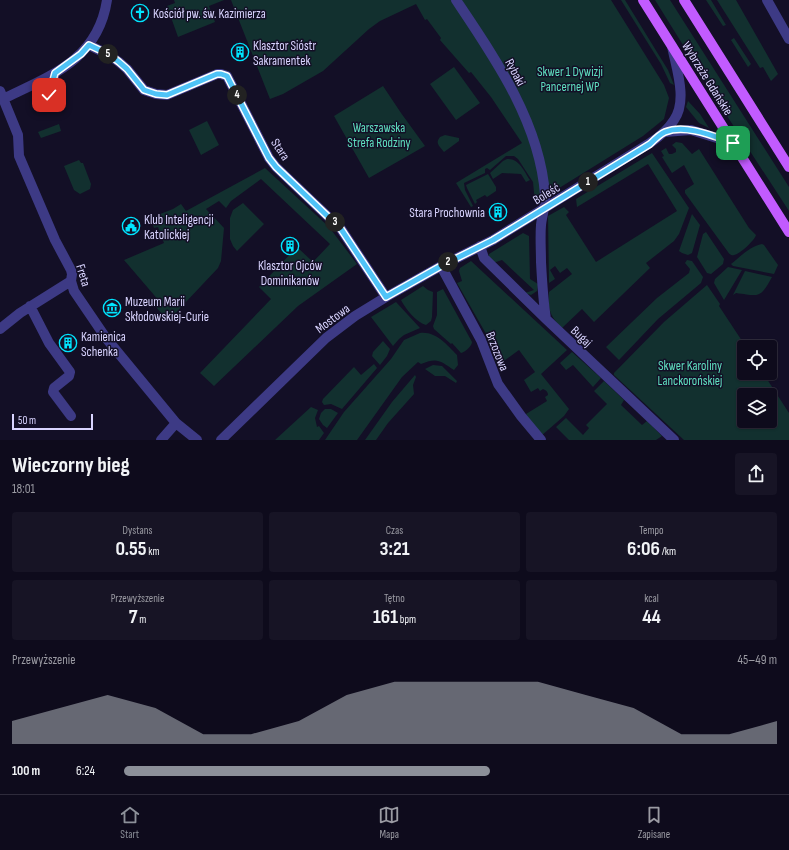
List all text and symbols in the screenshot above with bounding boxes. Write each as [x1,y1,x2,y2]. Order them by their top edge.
church icon: Kościół pw. św. Kazimierza [130,3,150,23]
place label: Kościół pw. św. Kazimierza [153,6,266,22]
place label: Klasztor Sióstr Sakramentek [253,38,317,69]
street label: Wybrzeże Gdańskie [678,39,736,118]
building icon: Klasztor Sióstr Sakramentek [230,42,250,62]
pin: 5 [98,44,118,64]
text: 5 [106,47,110,60]
street label: Rybaki [501,56,529,89]
park label: Skwer 1 Dywizji Pancernej WP [537,64,603,95]
pin [32,78,66,112]
icon: check [38,84,60,106]
pin: 4 [227,85,247,105]
text: 4 [234,88,240,101]
park label: Warszawska Strefa Rodziny [347,120,411,151]
pin [716,126,750,160]
icon: arrive [722,132,744,154]
street label: Stara [267,136,293,164]
pin: 1 [578,172,598,192]
text: 1 [586,175,590,188]
street label: Boleść [530,180,563,208]
building icon: Stara Prochownia [488,202,508,222]
place label: Stara Prochownia [409,205,485,221]
place label: Klub Inteligencji Katolickiej [144,212,214,243]
pin: 3 [325,212,345,232]
text: 3 [333,215,337,228]
public building icon: Klub Inteligencji Katolickiej [121,216,141,236]
building icon: Klasztor Ojców Dominikanów [280,236,300,256]
pin: 2 [438,252,458,272]
text: 2 [446,255,450,268]
place label: Klasztor Ojców Dominikanów [258,258,323,289]
street label: Freta [72,262,94,288]
place label: Muzeum Marii Skłodowskiej-Curie [125,294,209,325]
museum icon: Muzeum Marii Skłodowskiej-Curie [102,298,122,318]
street label: Mostowa [312,301,353,337]
street label: Bugaj [567,323,595,351]
place label: Kamienica Schenka [81,329,126,360]
street label: Brzozowa [482,329,512,374]
building icon: Kamienica Schenka [58,333,78,353]
map controls [737,340,777,428]
button: locate [737,340,777,380]
park label: Skwer Karoliny Lanckorońskiej [658,358,722,389]
button: layers [737,388,777,428]
scale bar [12,412,93,431]
text: 50 m [18,414,36,427]
text: Wieczorny bieg [12,452,130,479]
button: share [735,453,777,495]
text: 18:01 [12,481,35,497]
text: Dystans [123,524,152,537]
text: Czas [386,524,403,537]
text: Tempo [639,524,664,537]
text: 0.55 [115,537,147,561]
text: 3:21 [379,537,410,561]
text: 6:06 [627,537,660,561]
text: km [147,545,160,558]
text: /km [660,545,676,558]
text: Przewyższenie [111,592,164,605]
text: Tętno [384,592,405,605]
text: kcal [644,592,659,605]
text: 7 [129,605,137,629]
text: 161 [373,605,398,629]
text: 44 [642,605,661,629]
text: m [137,613,146,626]
text: bpm [398,613,416,626]
text: Przewyższenie [12,652,75,668]
text: 45–49 m [737,652,777,668]
text: 100 m [12,763,40,779]
text: 6:24 [76,763,95,779]
tab: Start [119,804,141,841]
tab: Mapa [378,804,400,841]
tab: Zapisane [638,804,670,841]

